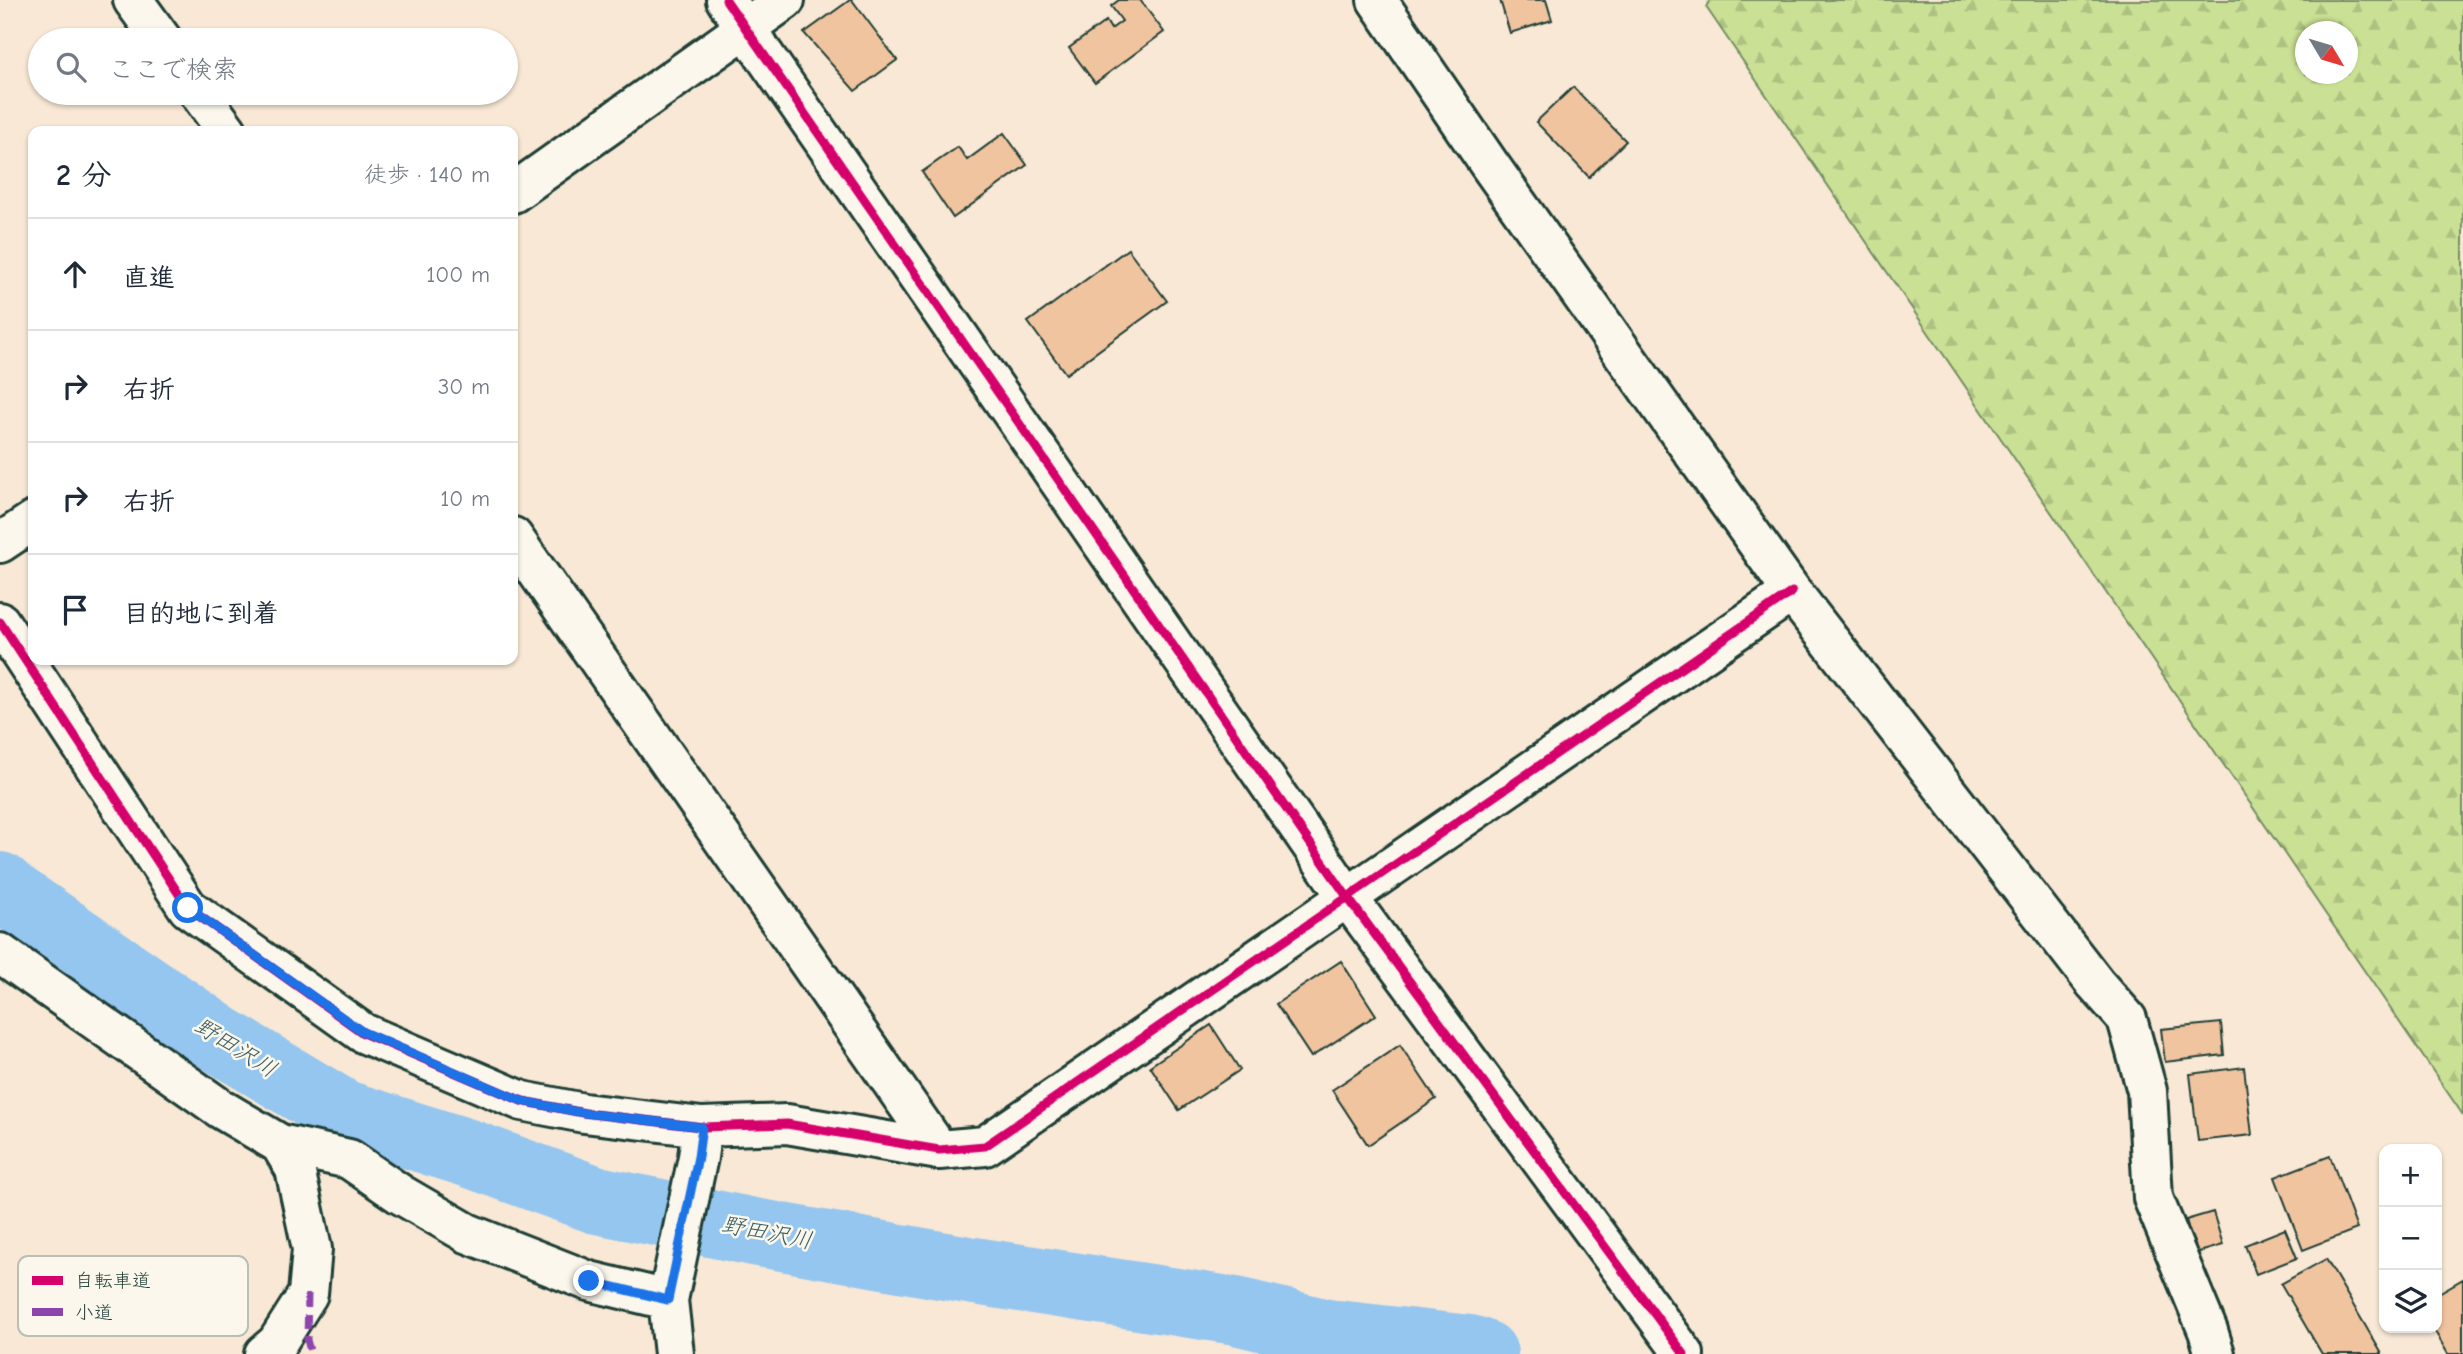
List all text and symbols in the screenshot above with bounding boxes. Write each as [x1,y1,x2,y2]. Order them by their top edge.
north arrow [2295,21,2358,84]
search box [28,28,518,105]
icon: search [52,48,90,86]
text: ここで検索 [108,55,238,85]
text: 2 分 [56,158,112,193]
text: 徒歩 · 140 m [364,161,490,188]
icon: ahead [56,255,94,293]
text: 100 m [426,261,490,288]
text: 直進 [123,263,175,293]
icon: right [56,367,94,405]
text: 30 m [438,373,490,400]
text: 右折 [123,375,175,405]
icon: right [56,479,94,517]
text: 10 m [440,485,490,512]
text: 右折 [123,487,175,517]
icon: arrive [56,591,94,629]
text: 目的地に到着 [123,599,279,629]
route start [172,892,203,923]
water label: 野田沢川 [190,1012,282,1083]
map controls [2379,1144,2442,1333]
button: + [2379,1144,2442,1207]
button: − [2379,1207,2442,1270]
water label: 野田沢川 [719,1210,815,1255]
legend [18,1256,248,1336]
route end [573,1265,604,1296]
text: 自転車道 [75,1270,151,1292]
button: layers [2379,1270,2442,1333]
text: 小道 [75,1302,113,1324]

